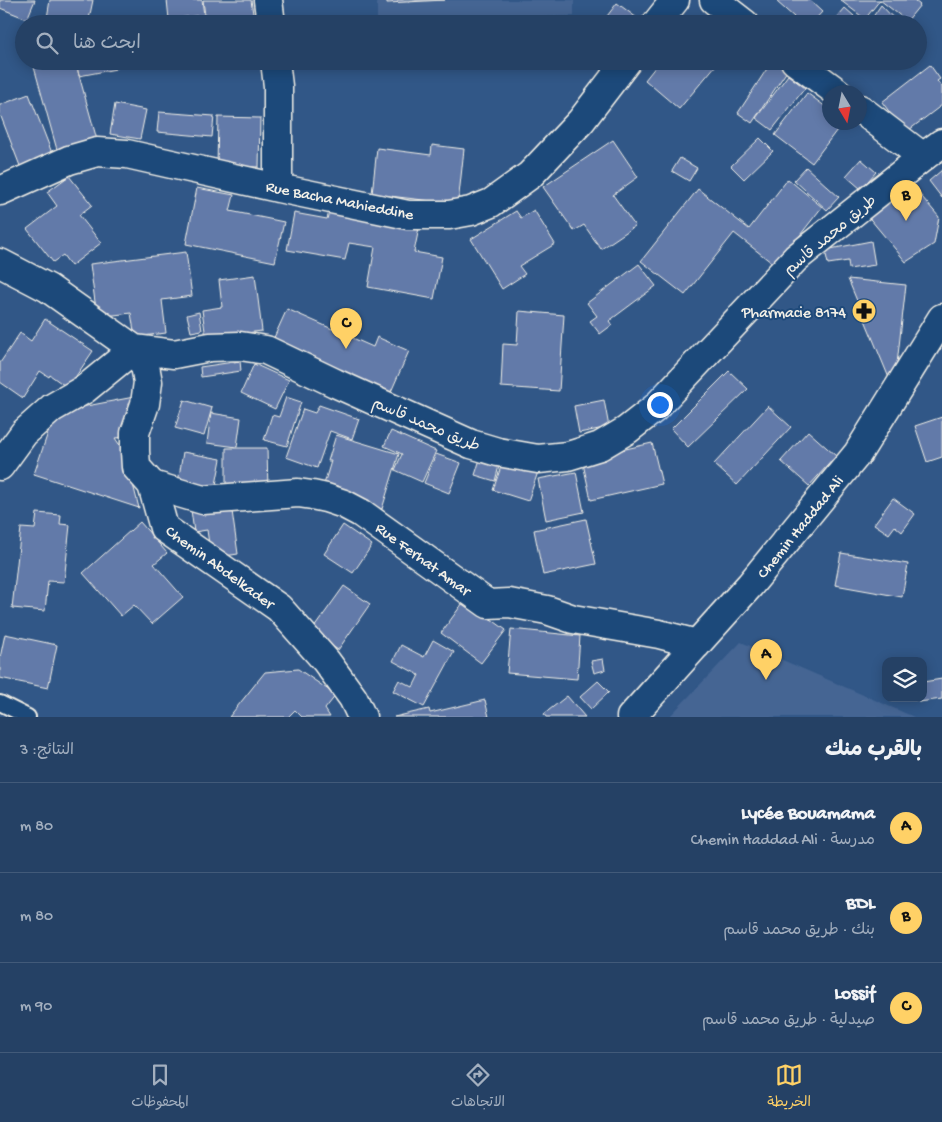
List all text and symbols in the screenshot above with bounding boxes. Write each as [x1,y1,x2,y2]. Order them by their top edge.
search box [15,15,927,70]
icon: search [33,29,61,57]
text: ابحث هنا [73,33,141,56]
north arrow [822,85,867,130]
street label: Rue Bacha Mahieddine [264,179,416,226]
pin: B [890,180,922,221]
street label: طريق محمد قاسم [781,192,882,281]
pharmacy icon: Pharmacie 8174 [851,298,877,324]
place label: Pharmacie 8174 [741,305,846,324]
pin: C [330,308,362,349]
your location [647,392,673,418]
street label: طريق محمد قاسم [369,395,482,458]
street label: Chemin Haddad Ali [754,473,849,584]
street label: Rue Ferhat Amar [371,520,474,603]
street label: Chemin Abdelkader [161,523,278,616]
pin: A [750,639,782,680]
map controls [882,657,927,702]
button: layers [882,657,927,702]
text: بالقرب منك [825,739,922,764]
text: النتائج: 3 [20,742,74,761]
text: Lycée Bouamama [741,803,875,826]
text: 80 m [20,818,53,837]
text: A [901,818,911,837]
text: مدرسة · Chemin Haddad Ali [691,832,875,851]
text: BDL [846,893,875,916]
text: 80 m [20,908,53,927]
text: B [902,908,910,927]
text: بنك · طريق محمد قاسم [723,922,875,941]
text: Lossif [834,983,875,1006]
text: 90 m [20,998,52,1017]
text: C [902,998,910,1017]
text: صيدلية · طريق محمد قاسم [702,1012,875,1031]
tab: المحفوظات [131,1061,189,1114]
tab: الاتجاهات [451,1061,505,1114]
tab: الخريطة [767,1061,811,1114]

